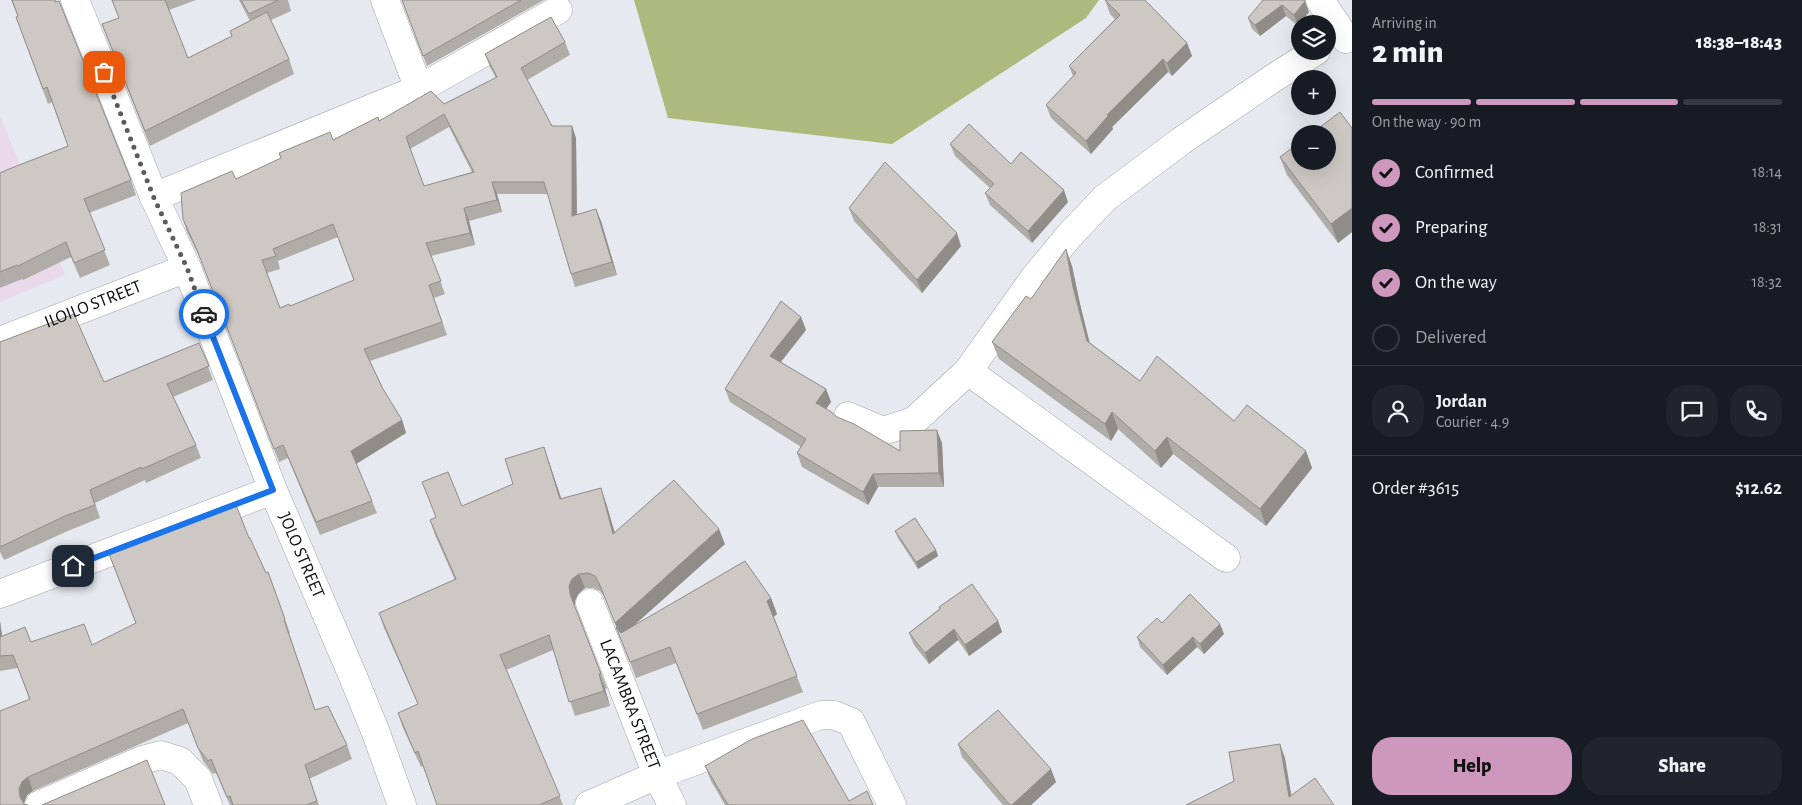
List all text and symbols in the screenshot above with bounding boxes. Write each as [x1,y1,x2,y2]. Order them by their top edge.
map controls [1291,15,1336,170]
button: layers [1291,15,1336,60]
text: Arriving in [1372,15,1437,31]
text: 18:38–18:43 [1696,33,1782,52]
text: 2 min [1372,36,1444,68]
pin [83,51,125,93]
icon: bag [90,58,118,86]
button: + [1291,70,1336,115]
text: On the way · 90 m [1372,114,1481,130]
button: − [1291,125,1336,170]
icon: check [1372,159,1400,187]
text: Confirmed [1415,163,1494,182]
text: 18:14 [1752,164,1782,180]
icon: check [1372,214,1400,242]
text: Preparing [1415,218,1488,237]
text: 18:31 [1753,219,1782,235]
icon: check [1372,269,1400,297]
text: On the way [1415,273,1497,292]
text: 18:32 [1751,274,1782,290]
street label: ILOILO STREET [42,278,144,332]
courier [179,289,229,339]
icon: car [190,300,218,328]
text: Delivered [1415,328,1487,347]
button: person [1372,385,1424,437]
button: chat [1666,385,1718,437]
button: phone [1730,385,1782,437]
text: Jordan [1436,392,1487,411]
text: Courier · 4.9 [1436,414,1509,430]
text: Order #3615 [1372,479,1459,498]
text: $12.62 [1735,479,1782,498]
street label: JOLO STREET [275,510,327,601]
pin [52,545,94,587]
icon: home [59,552,87,580]
street label: LACAMBRA STREET [596,637,663,772]
button: Help [1372,737,1572,795]
button: Share [1582,737,1782,795]

